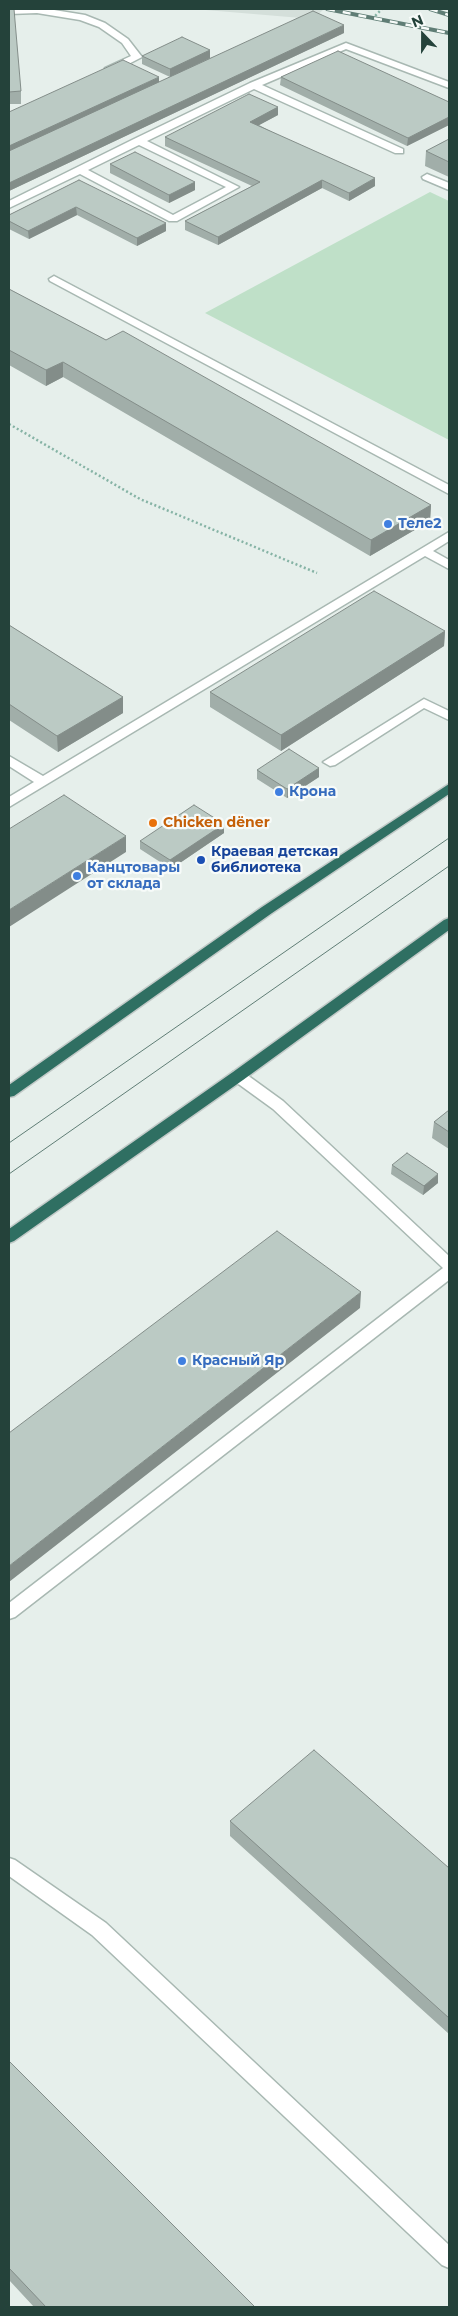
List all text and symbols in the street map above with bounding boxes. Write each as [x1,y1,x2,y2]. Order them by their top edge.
north arrow [398,10,448,60]
text: N [409,11,426,32]
place label: Теле2 [398,516,442,532]
marker: Теле2 [382,518,394,530]
place label: Крона [289,784,336,800]
marker: Крона [273,786,285,798]
place label: Chicken dëner [163,815,270,831]
marker: Chicken dëner [147,817,159,829]
place label: Краевая детская библиотека [211,844,338,876]
marker: Краевая детская библиотека [195,854,207,866]
place label: Канцтовары от склада [87,860,180,892]
marker: Канцтовары от склада [71,870,83,882]
place label: Красный Яр [192,1353,284,1369]
marker: Красный Яр [176,1355,188,1367]

